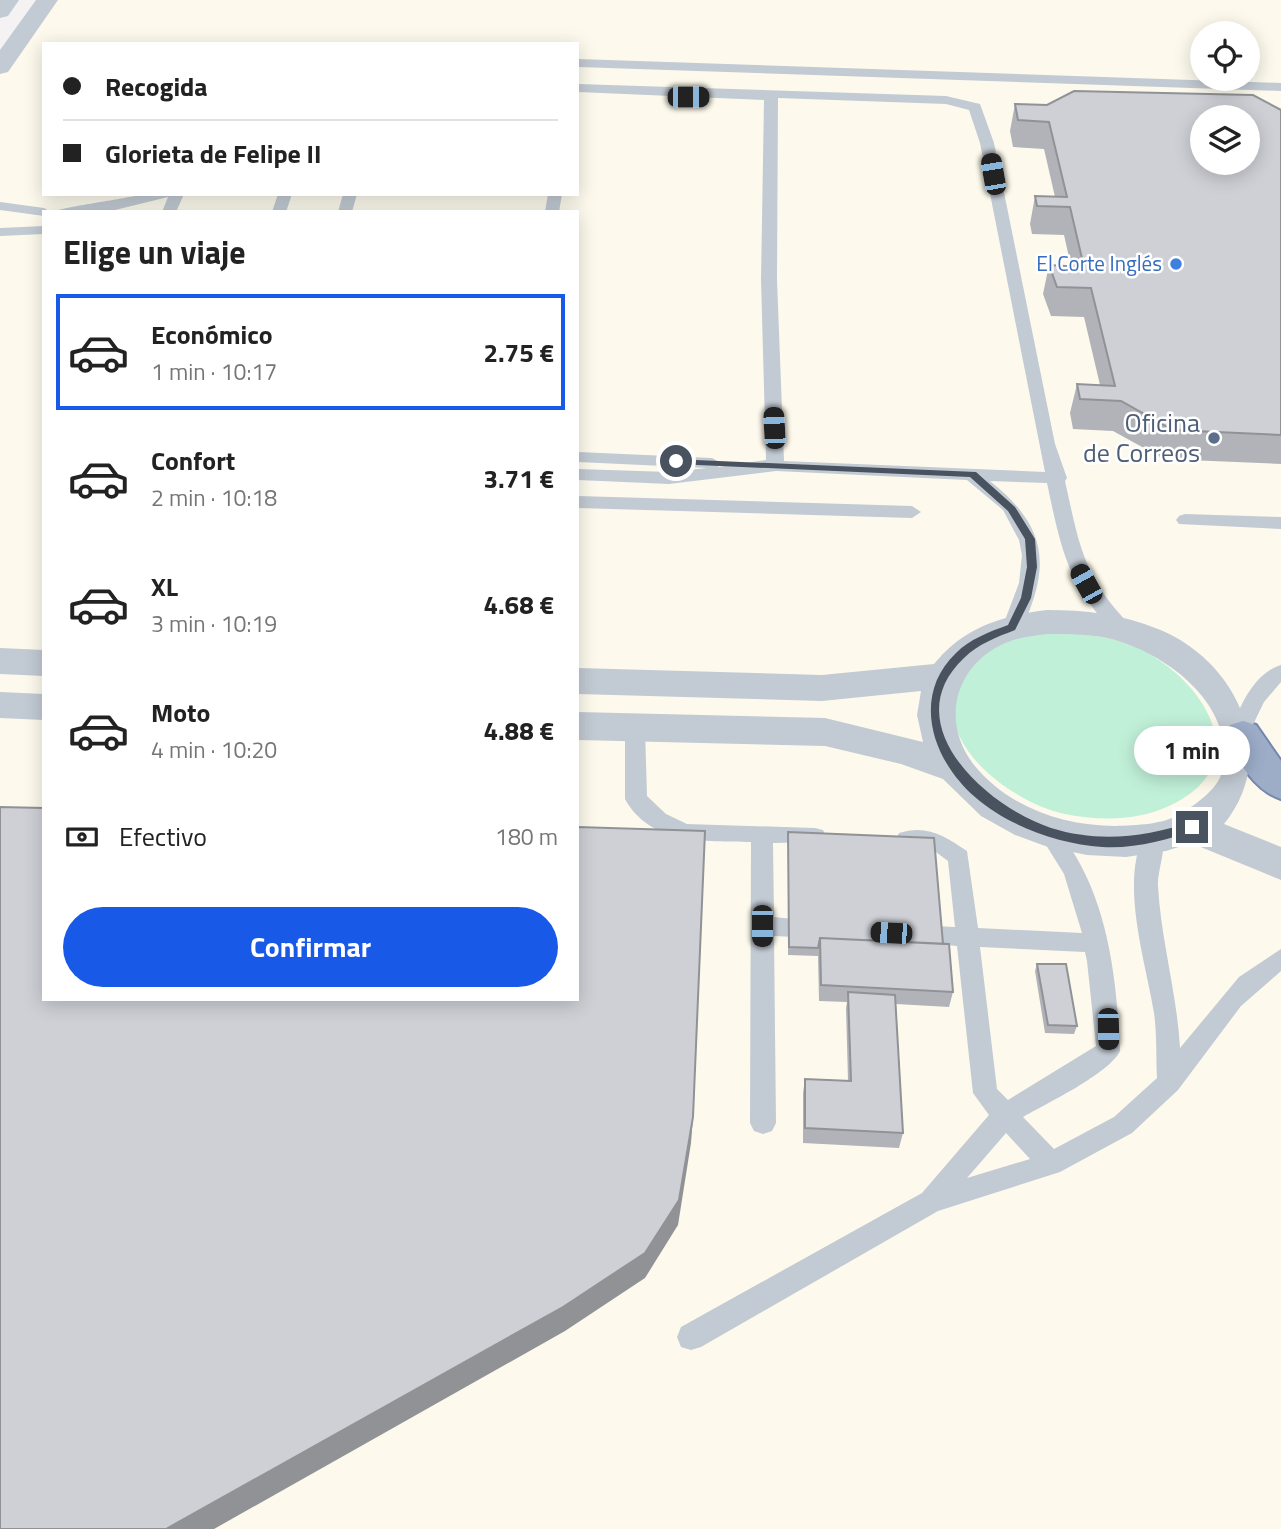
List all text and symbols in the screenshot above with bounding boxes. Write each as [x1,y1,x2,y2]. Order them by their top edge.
map controls [1190,21,1260,175]
button: locate [1190,21,1260,91]
text: Recogida [105,67,208,106]
car [668,87,710,108]
button: layers [1190,105,1260,175]
text: Glorieta de Felipe II [105,134,321,173]
car [980,151,1007,197]
text: Elige un viaje [63,228,246,276]
place label: El Corte Inglés [1036,247,1162,279]
marker: El Corte Inglés [1168,256,1184,272]
text: Económico [151,315,273,354]
icon: car [67,321,130,384]
text: 2.75 € [483,333,554,372]
text: 1 min · 10:17 [151,354,277,389]
place label: Oficina de Correos [1083,403,1200,472]
car [763,406,786,450]
marker: Oficina de Correos [1206,430,1222,446]
text: Confort [151,441,235,480]
route start [660,445,692,477]
icon: car [67,447,130,510]
text: 3.71 € [483,459,554,498]
text: 2 min · 10:18 [151,480,277,515]
car [1067,561,1106,607]
text: XL [151,567,178,606]
icon: car [67,573,130,636]
text: 4.68 € [483,585,554,624]
text: 3 min · 10:19 [151,606,277,641]
text: Moto [151,693,210,732]
icon: car [67,699,130,762]
text: 4.88 € [483,711,554,750]
callout: 1 min [1134,726,1250,774]
text: 4 min · 10:20 [151,732,277,767]
text: 1 min [1164,733,1220,768]
route end [1176,811,1208,843]
text: Efectivo [119,817,207,856]
icon: cash [63,818,101,856]
text: 180 m [495,819,558,854]
car [752,905,773,947]
button: Confirmar [63,907,558,987]
car [870,921,913,945]
car [1098,1008,1119,1050]

